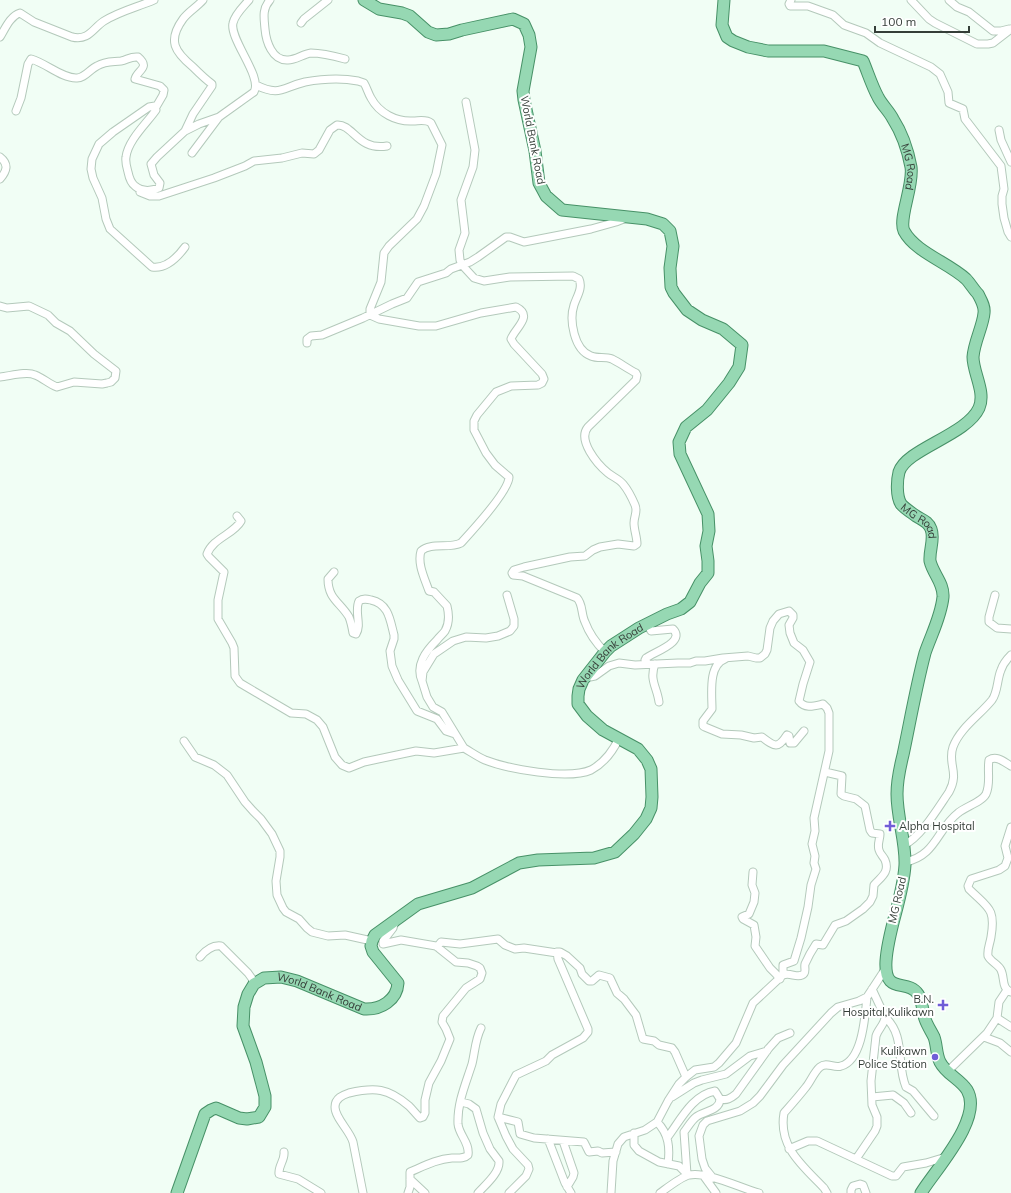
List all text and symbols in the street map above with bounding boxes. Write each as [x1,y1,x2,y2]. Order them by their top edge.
scale bar [875,8,969,34]
text: 100 m [881,14,916,29]
street label: World Bank Road [518,94,548,186]
street label: MG Road [898,142,919,191]
street label: MG Road [898,500,940,539]
street label: World Bank Road [573,620,646,691]
place label: Alpha Hospital [899,819,975,833]
marker: Alpha Hospital [884,820,896,832]
street label: MG Road [885,875,909,925]
street label: World Bank Road [276,969,364,1014]
place label: B.N. Hospital,Kulikawn [842,992,934,1019]
marker: B.N. Hospital,Kulikawn [937,999,949,1011]
place label: Kulikawn Police Station [858,1044,927,1071]
marker: Kulikawn Police Station [930,1052,940,1062]

